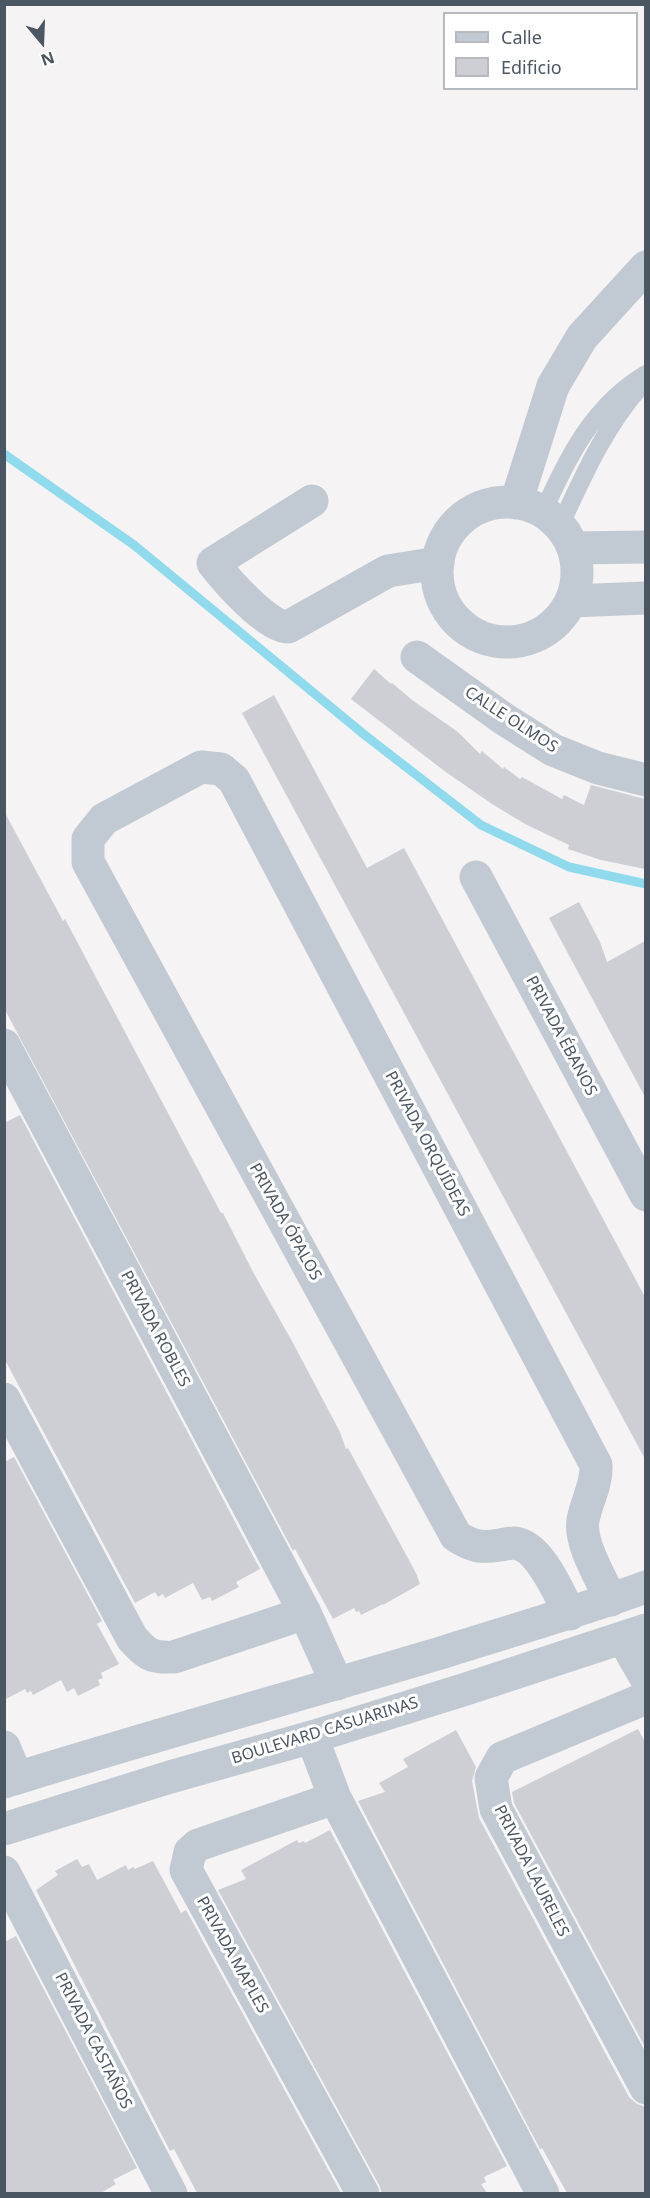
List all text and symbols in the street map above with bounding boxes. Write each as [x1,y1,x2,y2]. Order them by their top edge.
north arrow [12,12,72,72]
legend [443,12,638,90]
text: Calle [501,25,542,49]
text: N [38,46,58,72]
text: Edificio [501,55,562,79]
street label: CALLE OLMOS [461,683,561,757]
street label: PRIVADA ÉBANOS [521,973,601,1099]
street label: PRIVADA ORQUÍDEAS [381,1068,473,1220]
street label: PRIVADA ÓPALOS [245,1160,325,1284]
street label: PRIVADA ROBLES [116,1268,194,1390]
street label: BOULEVARD CASUARINAS [229,1693,421,1769]
street label: PRIVADA LAURELES [489,1802,573,1940]
street label: PRIVADA MAPLES [192,1893,272,2017]
street label: PRIVADA CASTAÑOS [50,1970,136,2112]

